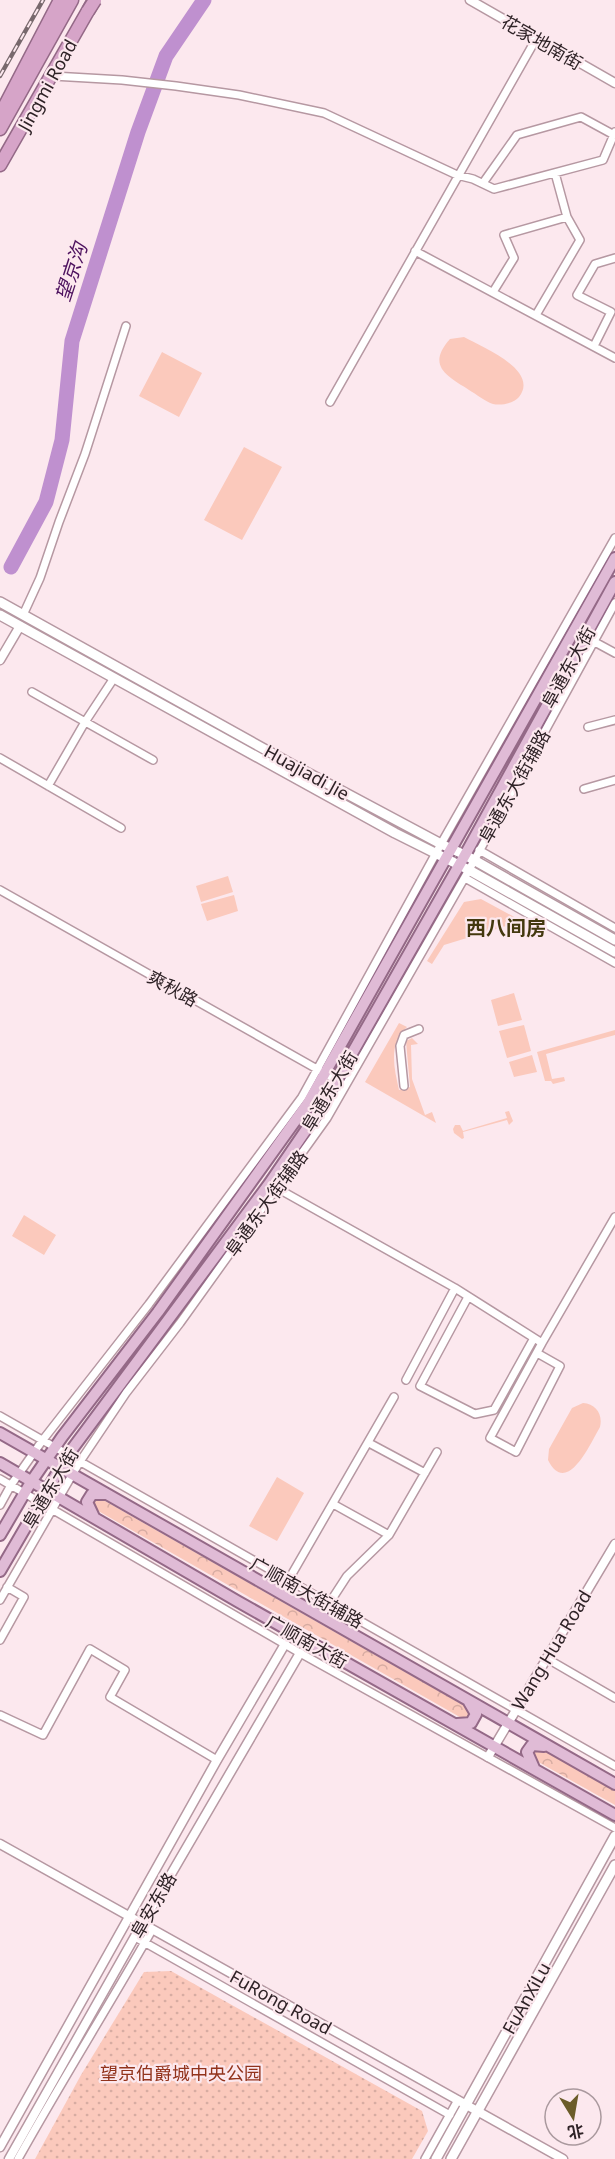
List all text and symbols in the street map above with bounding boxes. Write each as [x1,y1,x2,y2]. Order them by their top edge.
street label: 花家地南街 [497,9,587,75]
street label: Jingmi Road [11,35,82,137]
water label: 望京沟 [49,237,94,305]
street label: 阜通东大街 [536,622,600,712]
street label: 阜通东大街辅路 [473,725,555,847]
street label: Huajiadi Jie [260,739,354,805]
district label: 西八间房 [466,914,546,941]
street label: 爽秋路 [144,964,202,1012]
street label: 阜通东大街 [296,1046,362,1136]
street label: 阜通东大街辅路 [219,1145,313,1261]
street label: 阜通东大街 [17,1443,83,1533]
street label: 广顺南大街辅路 [246,1551,368,1633]
street label: Wang Hua Road [506,1586,596,1714]
street label: 广顺南大街 [262,1609,352,1673]
street label: 阜安东路 [125,1868,181,1942]
street label: FuAnXiLu [496,1958,556,2038]
street label: FuRong Road [226,1964,336,2040]
park label: 望京伯爵城中央公园 [100,2061,262,2085]
north arrow [543,2087,603,2147]
text: 北 [566,2119,586,2144]

